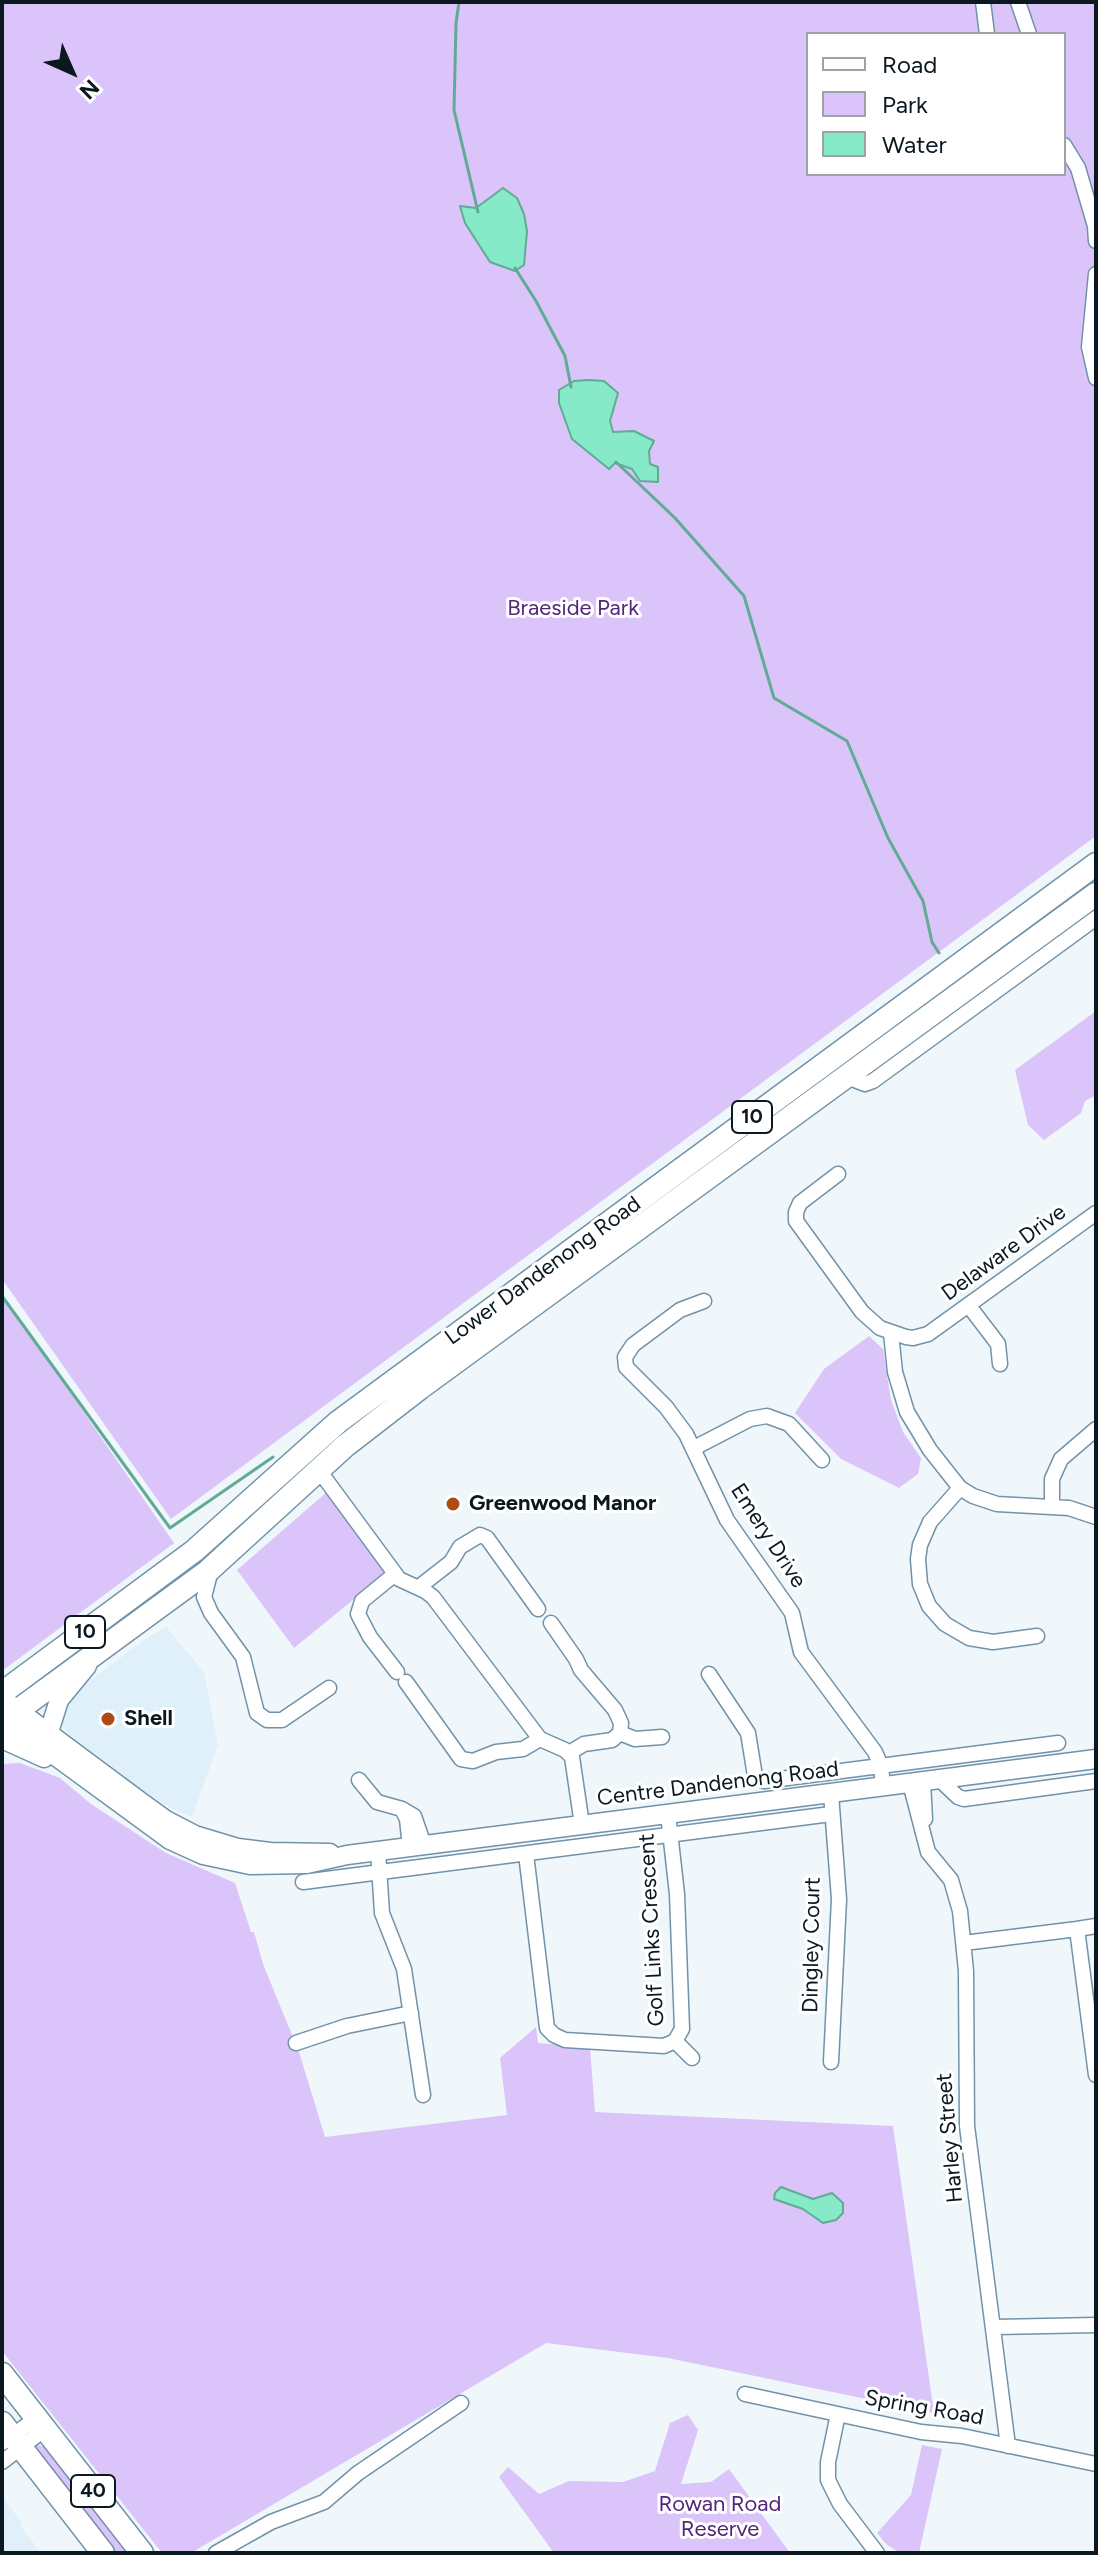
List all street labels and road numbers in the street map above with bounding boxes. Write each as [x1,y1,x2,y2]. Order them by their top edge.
road number: 10 [732,1101,772,1133]
street label: Lower Dandenong Road [440,1191,646,1351]
street label: Delaware Drive [937,1199,1071,1307]
street label: Emery Drive [725,1479,811,1593]
road number: 10 [65,1616,105,1648]
street label: Centre Dandenong Road [596,1756,840,1812]
street label: Golf Links Crescent [634,1833,670,2027]
street label: Dingley Court [798,1877,826,2013]
street label: Harley Street [931,2072,969,2204]
street label: Spring Road [862,2385,986,2431]
road number: 40 [71,2475,115,2507]

